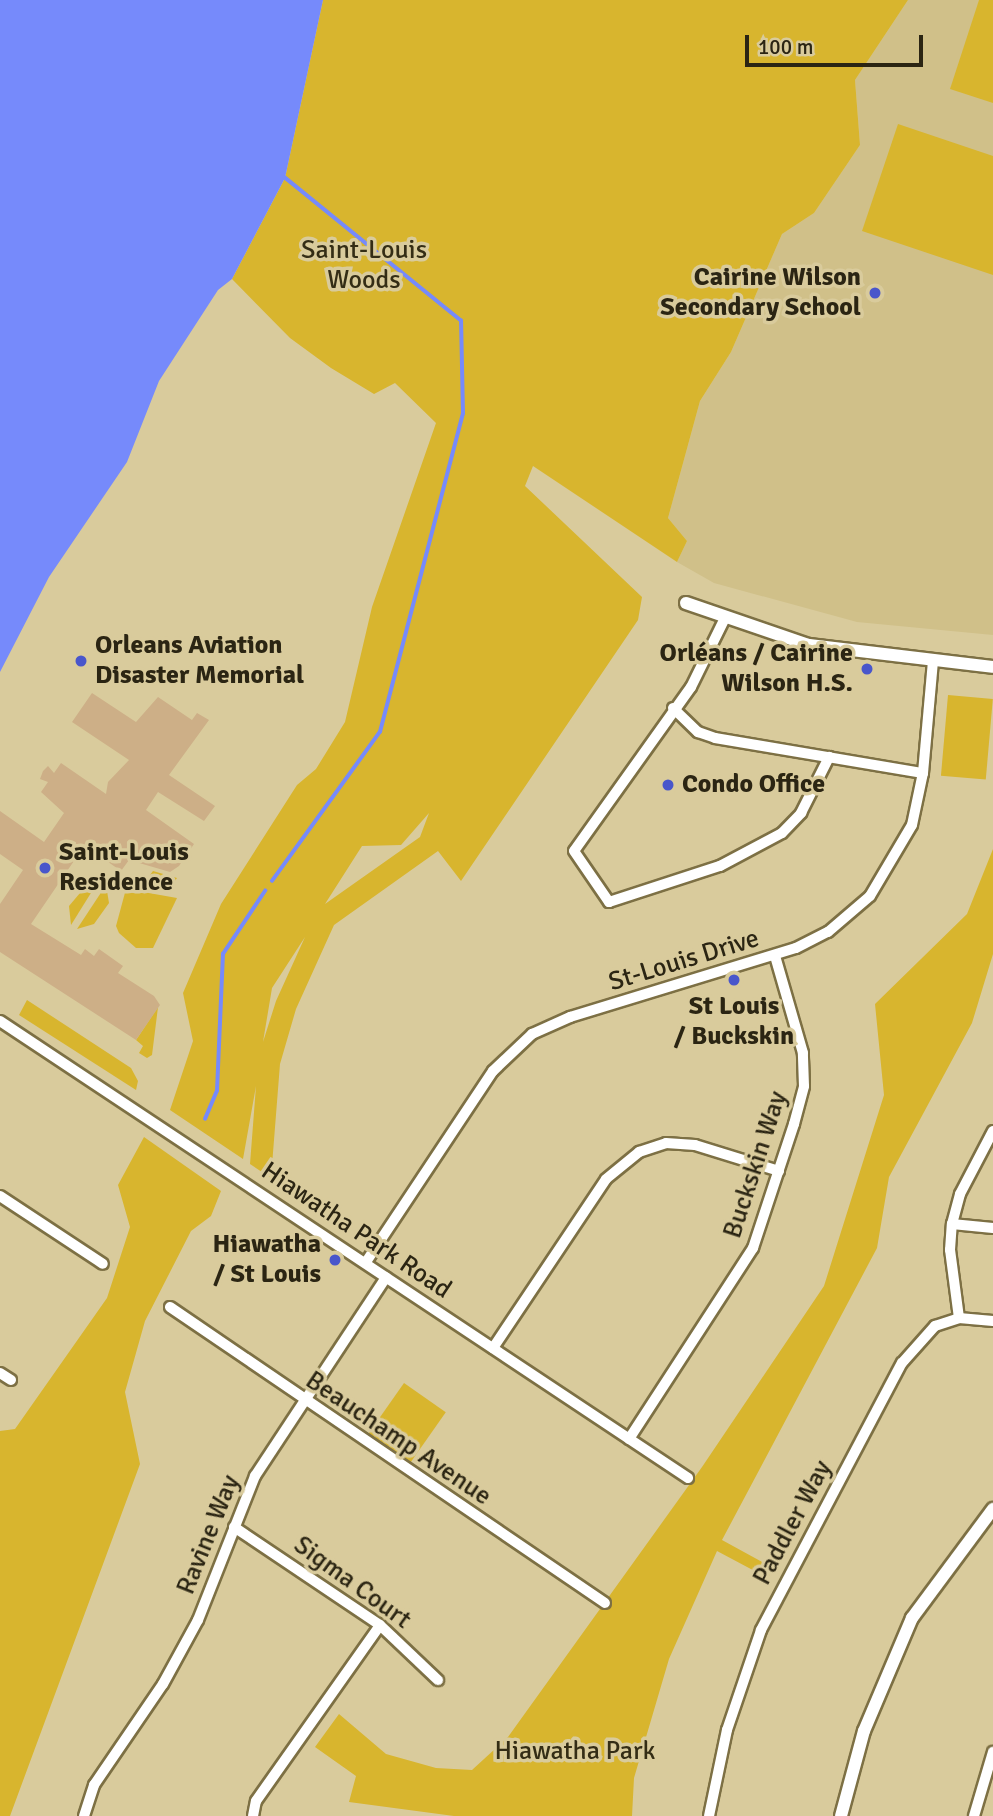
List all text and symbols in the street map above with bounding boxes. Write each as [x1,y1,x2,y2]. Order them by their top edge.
scale bar [748,21,926,65]
text: 100 m [758,34,813,60]
park label: Saint-Louis Woods [301,235,427,296]
place label: Cairine Wilson Secondary School [660,262,861,324]
marker: Cairine Wilson Secondary School [867,285,883,301]
place label: Orleans Aviation Disaster Memorial [95,630,304,692]
place label: Orléans / Cairine Wilson H.S. [660,638,853,700]
marker: Orleans Aviation Disaster Memorial [73,653,89,669]
marker: Orléans / Cairine Wilson H.S. [859,661,875,677]
place label: Condo Office [682,769,825,801]
marker: Condo Office [660,777,676,793]
place label: Saint-Louis Residence [59,837,189,898]
marker: Saint-Louis Residence [37,860,53,876]
street label: St-Louis Drive [605,923,763,999]
marker: St Louis / Buckskin [726,972,742,988]
place label: St Louis / Buckskin [674,991,794,1052]
street label: Buckskin Way [718,1088,794,1242]
street label: Hiawatha Park Road [255,1156,457,1306]
place label: Hiawatha / St Louis [212,1229,321,1290]
marker: Hiawatha / St Louis [327,1252,343,1268]
street label: Beauchamp Avenue [299,1365,497,1513]
street label: Paddler Way [747,1455,839,1591]
street label: Ravine Way [171,1471,247,1599]
street label: Sigma Court [287,1530,417,1636]
park label: Hiawatha Park [494,1736,656,1768]

